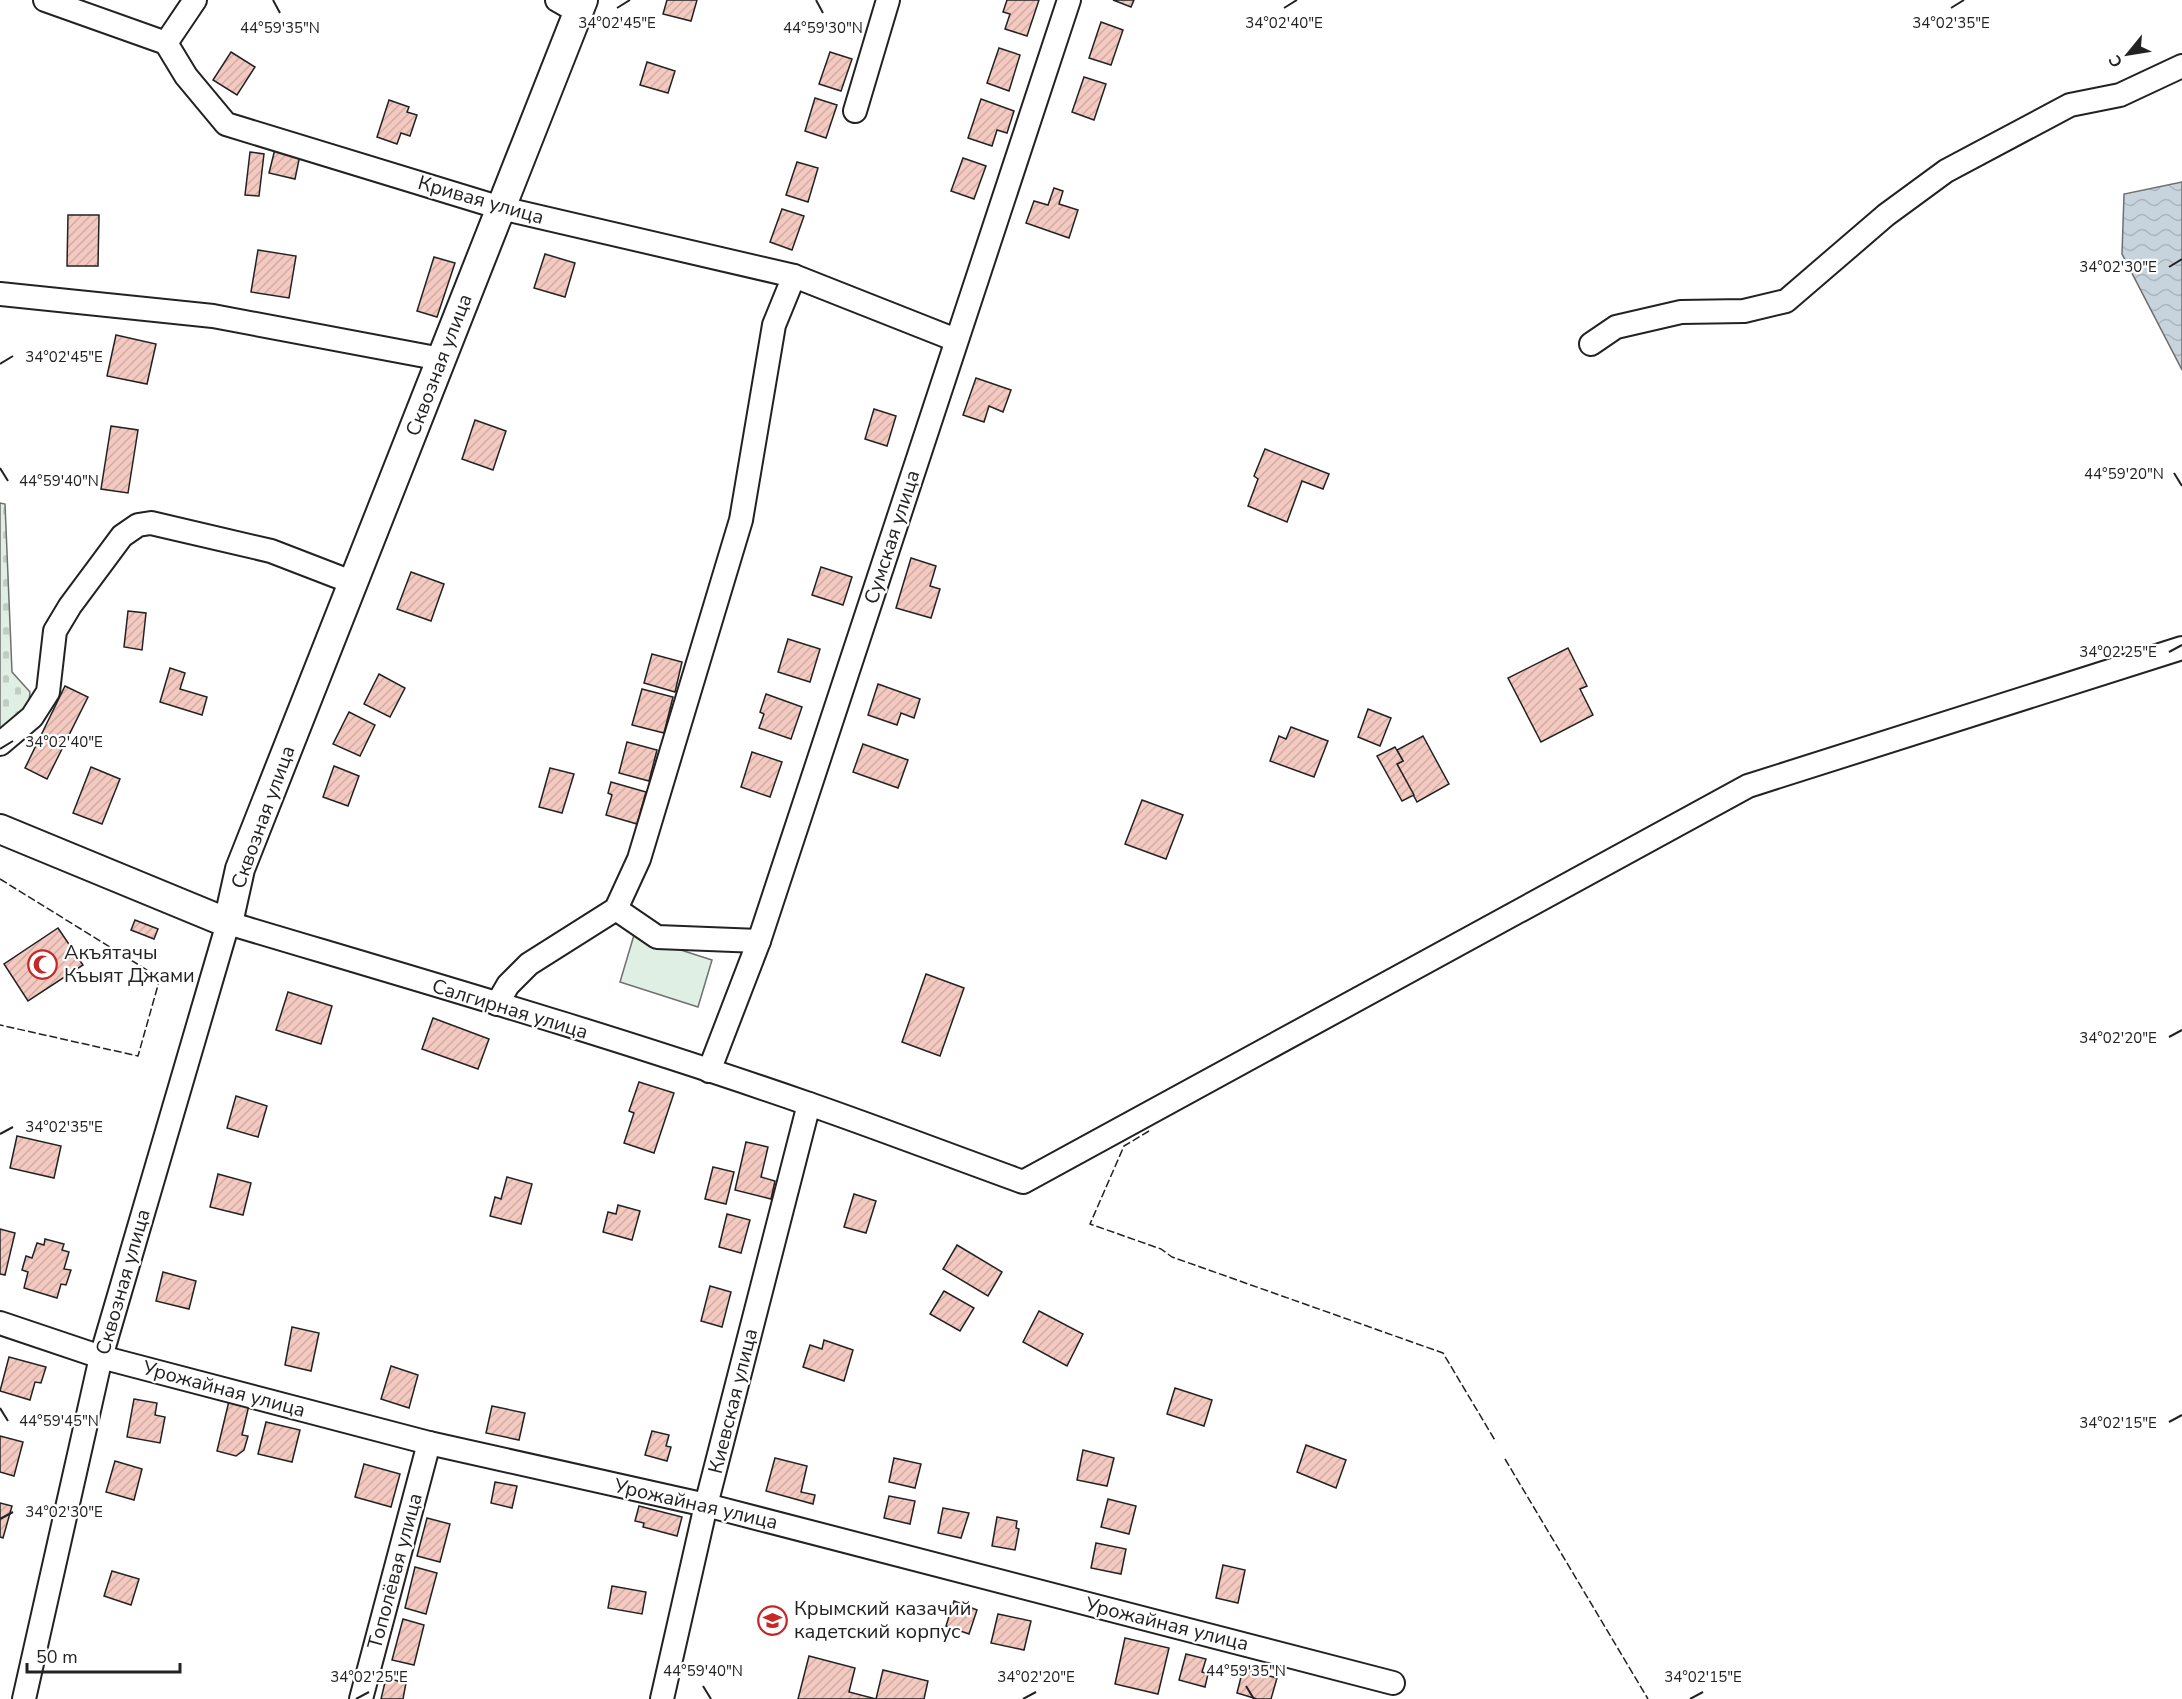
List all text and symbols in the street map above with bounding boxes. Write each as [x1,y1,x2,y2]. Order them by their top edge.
text: 34°02'45"E [578,13,656,33]
text: 34°02'40"E [1245,13,1323,33]
text: 34°02'35"E [1912,13,1990,33]
text: 44°59'35"N [240,18,320,38]
text: 44°59'30"N [783,18,863,38]
north arrow [2098,24,2158,84]
text: С [2104,51,2128,71]
street label: Кривая улица [415,169,547,231]
text: 34°02'30"E [2079,257,2157,277]
street label: Сквозная улица [399,290,479,440]
text: 34°02'45"E [25,347,103,367]
text: 44°59'20"N [2084,464,2164,484]
street label: Сумская улица [858,467,926,607]
text: 44°59'40"N [19,471,99,491]
text: 34°02'25"E [2079,642,2157,662]
text: 34°02'40"E [25,732,103,752]
street label: Сквозная улица [225,742,301,892]
place label: Акъятачы Къыят Джами [64,939,195,989]
mosque icon: Акъятачы Къыят Джами [27,948,59,980]
street label: Салгирная улица [429,972,591,1046]
text: 34°02'20"E [2079,1028,2157,1048]
text: 34°02'35"E [25,1117,103,1137]
street label: Сквозная улица [89,1206,157,1358]
street label: Киевская улица [702,1326,764,1476]
street label: Урожайная улица [139,1354,308,1424]
text: 44°59'45"N [19,1411,99,1431]
text: 34°02'15"E [2079,1413,2157,1433]
street label: Урожайная улица [610,1472,781,1536]
street label: Тополёвая улица [361,1490,429,1652]
text: 34°02'30"E [25,1502,103,1522]
street label: Урожайная улица [1082,1590,1251,1657]
place label: Крымский казачий кадетский корпус [794,1595,971,1645]
school or university icon: Крымский казачий кадетский корпус [757,1604,789,1636]
scale bar [27,1636,180,1674]
text: 50 m [36,1645,78,1669]
text: 44°59'40"N [663,1661,743,1681]
text: 44°59'35"N [1206,1661,1286,1681]
text: 34°02'25"E [330,1667,408,1687]
text: 34°02'20"E [997,1667,1075,1687]
text: 34°02'15"E [1664,1667,1742,1687]

